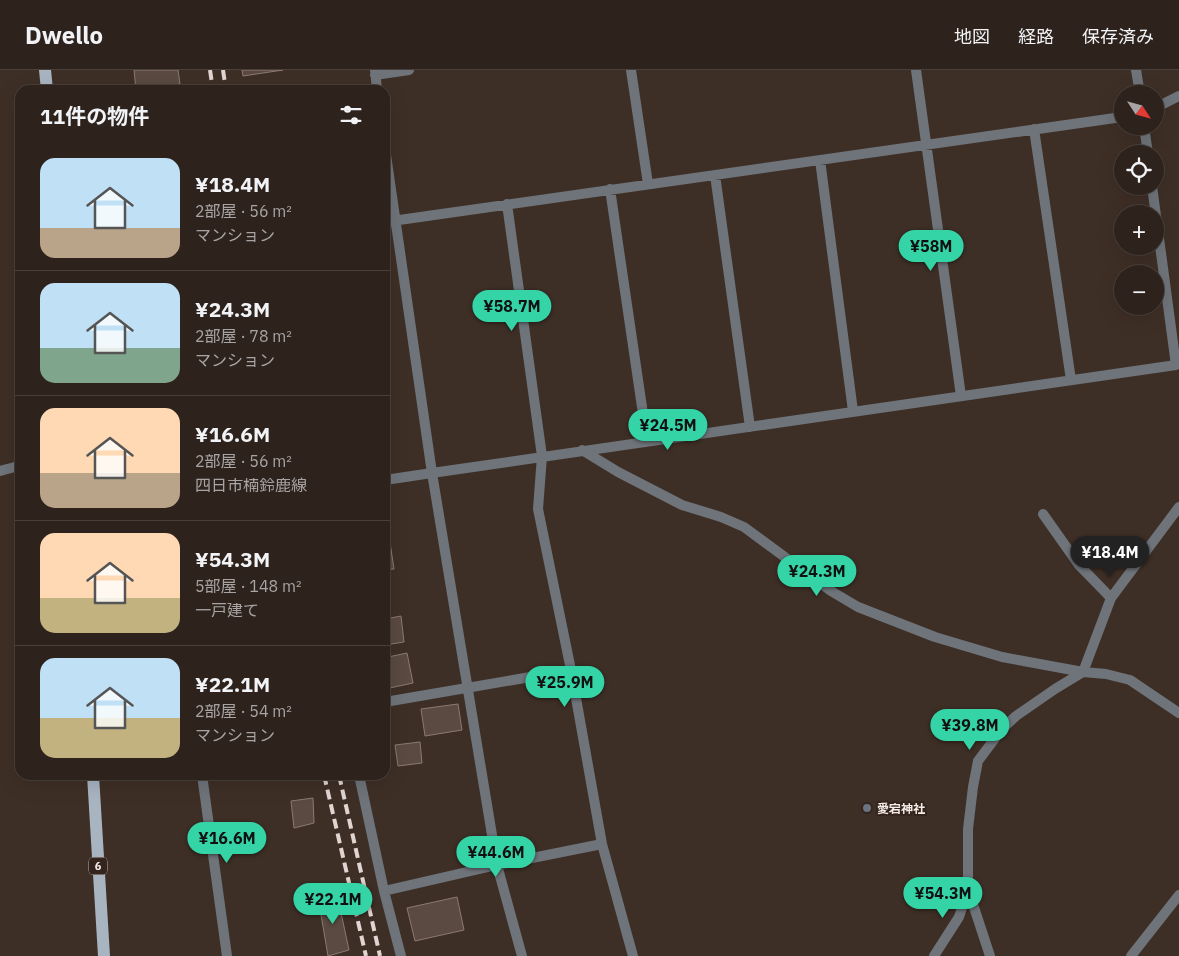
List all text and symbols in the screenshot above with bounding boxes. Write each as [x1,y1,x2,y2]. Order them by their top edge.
text: Dwello [25,19,103,51]
text: 地図 [954,25,990,48]
text: 経路 [1018,25,1054,48]
text: 保存済み [1082,25,1154,48]
north arrow [1114,85,1164,135]
map controls [1114,85,1164,315]
icon: filters [337,101,365,129]
text: 11件の物件 [40,102,149,130]
button: locate [1114,145,1164,195]
text: ¥18.4M [195,170,270,198]
icon: home [80,178,140,238]
text: 2部屋 · 56 m² [195,201,292,221]
button: + [1114,205,1164,255]
text: マンション [195,225,275,245]
pin: ¥58M [901,230,961,272]
text: ¥58M [910,236,952,256]
button: − [1114,265,1164,315]
pin: ¥58.7M [471,290,553,332]
text: ¥24.3M [195,295,270,323]
text: ¥58.7M [483,296,541,316]
icon: home [80,303,140,363]
text: 2部屋 · 78 m² [195,326,292,346]
text: マンション [195,350,275,370]
pin: ¥24.5M [627,408,709,451]
text: ¥24.5M [639,415,697,435]
text: ¥16.6M [195,420,270,448]
icon: home [80,428,140,488]
text: 2部屋 · 56 m² [195,451,292,471]
text: 四日市楠鈴鹿線 [195,475,307,495]
pin: ¥18.4M [1069,536,1151,578]
text: ¥18.4M [1081,542,1139,562]
text: ¥54.3M [195,545,270,573]
icon: home [80,553,140,613]
pin: ¥24.3M [776,554,858,597]
text: ¥24.3M [788,561,846,581]
text: 5部屋 · 148 m² [195,576,301,596]
text: 一戸建て [195,600,259,620]
pin: ¥25.9M [524,666,606,708]
text: ¥22.1M [195,670,270,698]
text: ¥25.9M [536,672,594,692]
icon: home [80,678,140,738]
text: 2部屋 · 54 m² [195,701,292,721]
pin: ¥39.8M [929,708,1011,751]
text: ¥39.8M [941,715,999,735]
text: マンション [195,725,275,745]
place label: 愛宕神社 [877,801,925,816]
marker: 愛宕神社 [861,802,873,814]
pin: ¥16.6M [186,822,268,864]
text: ¥16.6M [198,828,256,848]
pin: ¥44.6M [455,836,537,878]
text: ¥44.6M [467,842,525,862]
road number: 6 [89,858,107,874]
pin: ¥54.3M [902,876,984,919]
pin: ¥22.1M [292,882,374,925]
text: ¥54.3M [914,883,972,903]
text: ¥22.1M [304,889,362,909]

